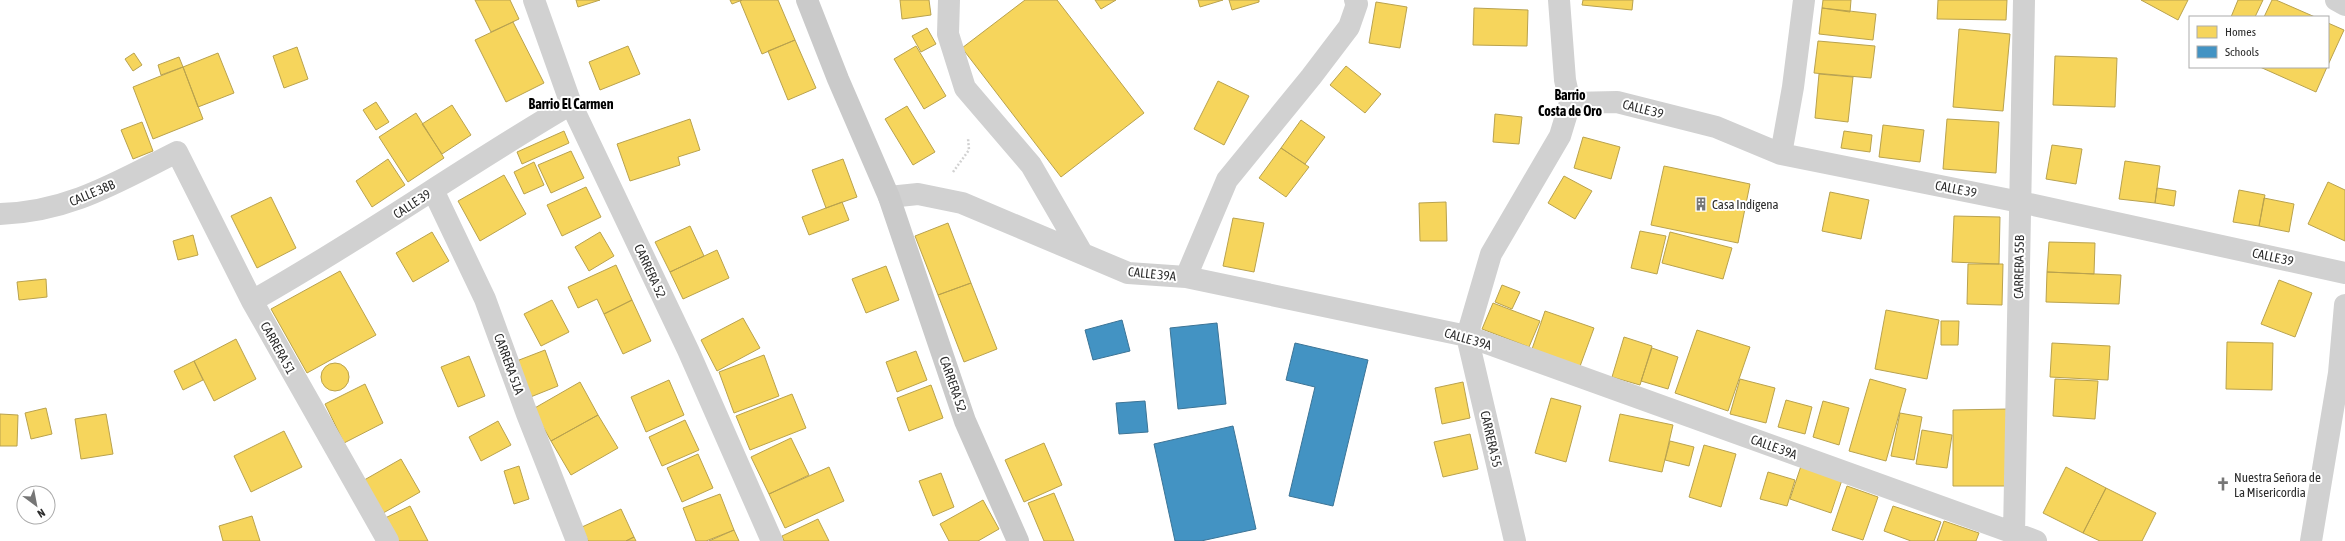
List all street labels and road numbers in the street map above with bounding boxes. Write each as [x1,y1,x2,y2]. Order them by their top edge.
street label: CALLE 39 [1621,97,1665,121]
street label: CALLE 38B [67,176,118,209]
street label: CALLE 39 [1934,178,1978,200]
street label: CALLE 39 [390,186,434,222]
street label: CARRERA 55B [2011,234,2027,299]
street label: CARRERA 52 [631,242,669,300]
street label: CALLE 39 [2251,245,2295,269]
street label: CALLE 39A [1127,264,1177,284]
street label: CARRERA 51 [257,319,299,377]
street label: CALLE 39A [1443,325,1494,353]
street label: CARRERA 51A [491,331,527,397]
street label: CARRERA 52 [937,354,969,414]
street label: CARRERA 55 [1477,409,1505,469]
street label: CALLE 39A [1749,432,1800,463]

